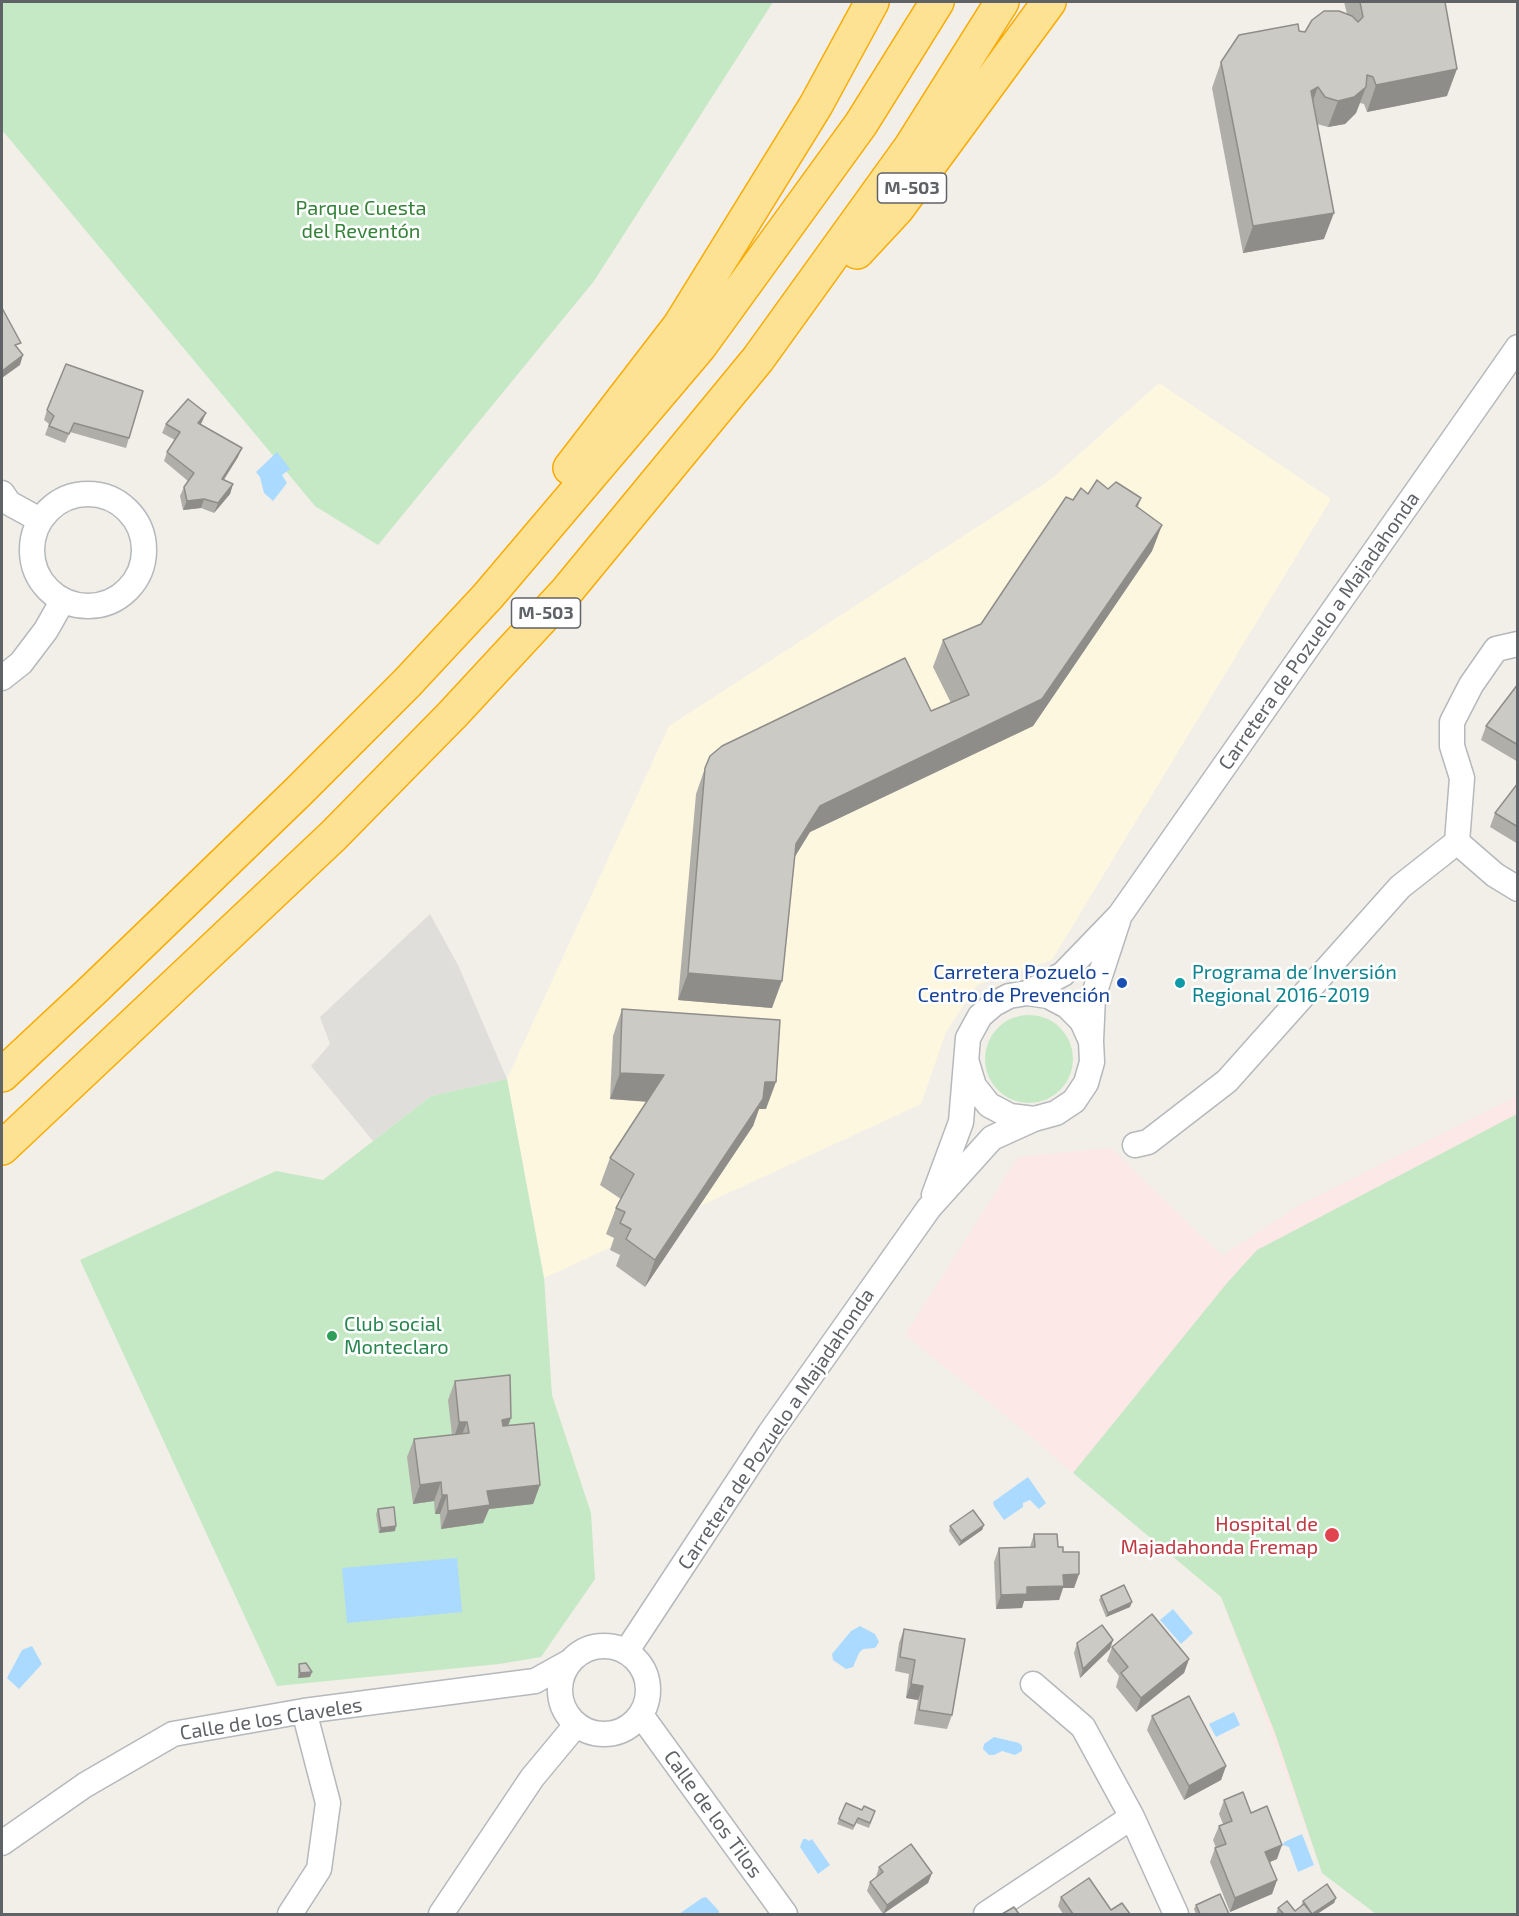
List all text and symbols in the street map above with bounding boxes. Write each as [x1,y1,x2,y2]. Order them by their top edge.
road number: M-503 [878,173,946,203]
park label: Parque Cuesta del Reventón [296,196,426,243]
street label: Carretera de Pozuelo a Majadahonda [1213,487,1425,775]
road number: M-503 [512,598,580,628]
place label: Carretera Pozuelo - Centro de Prevención [918,960,1110,1007]
place label: Programa de Inversión Regional 2016-2019 [1192,960,1397,1007]
marker: Carretera Pozuelo - Centro de Prevención [1115,976,1129,990]
marker: Programa de Inversión Regional 2016-2019 [1173,976,1187,990]
street label: Carretera de Pozuelo a Majadahonda [673,1284,879,1574]
place label: Club social Monteclaro [344,1312,449,1359]
marker: Club social Monteclaro [325,1329,339,1343]
place label: Hospital de Majadahonda Fremap [1121,1512,1318,1559]
marker: Hospital de Majadahonda Fremap [1323,1526,1341,1544]
street label: Calle de los Claveles [178,1693,364,1745]
street label: Calle de los Tilos [659,1745,767,1883]

